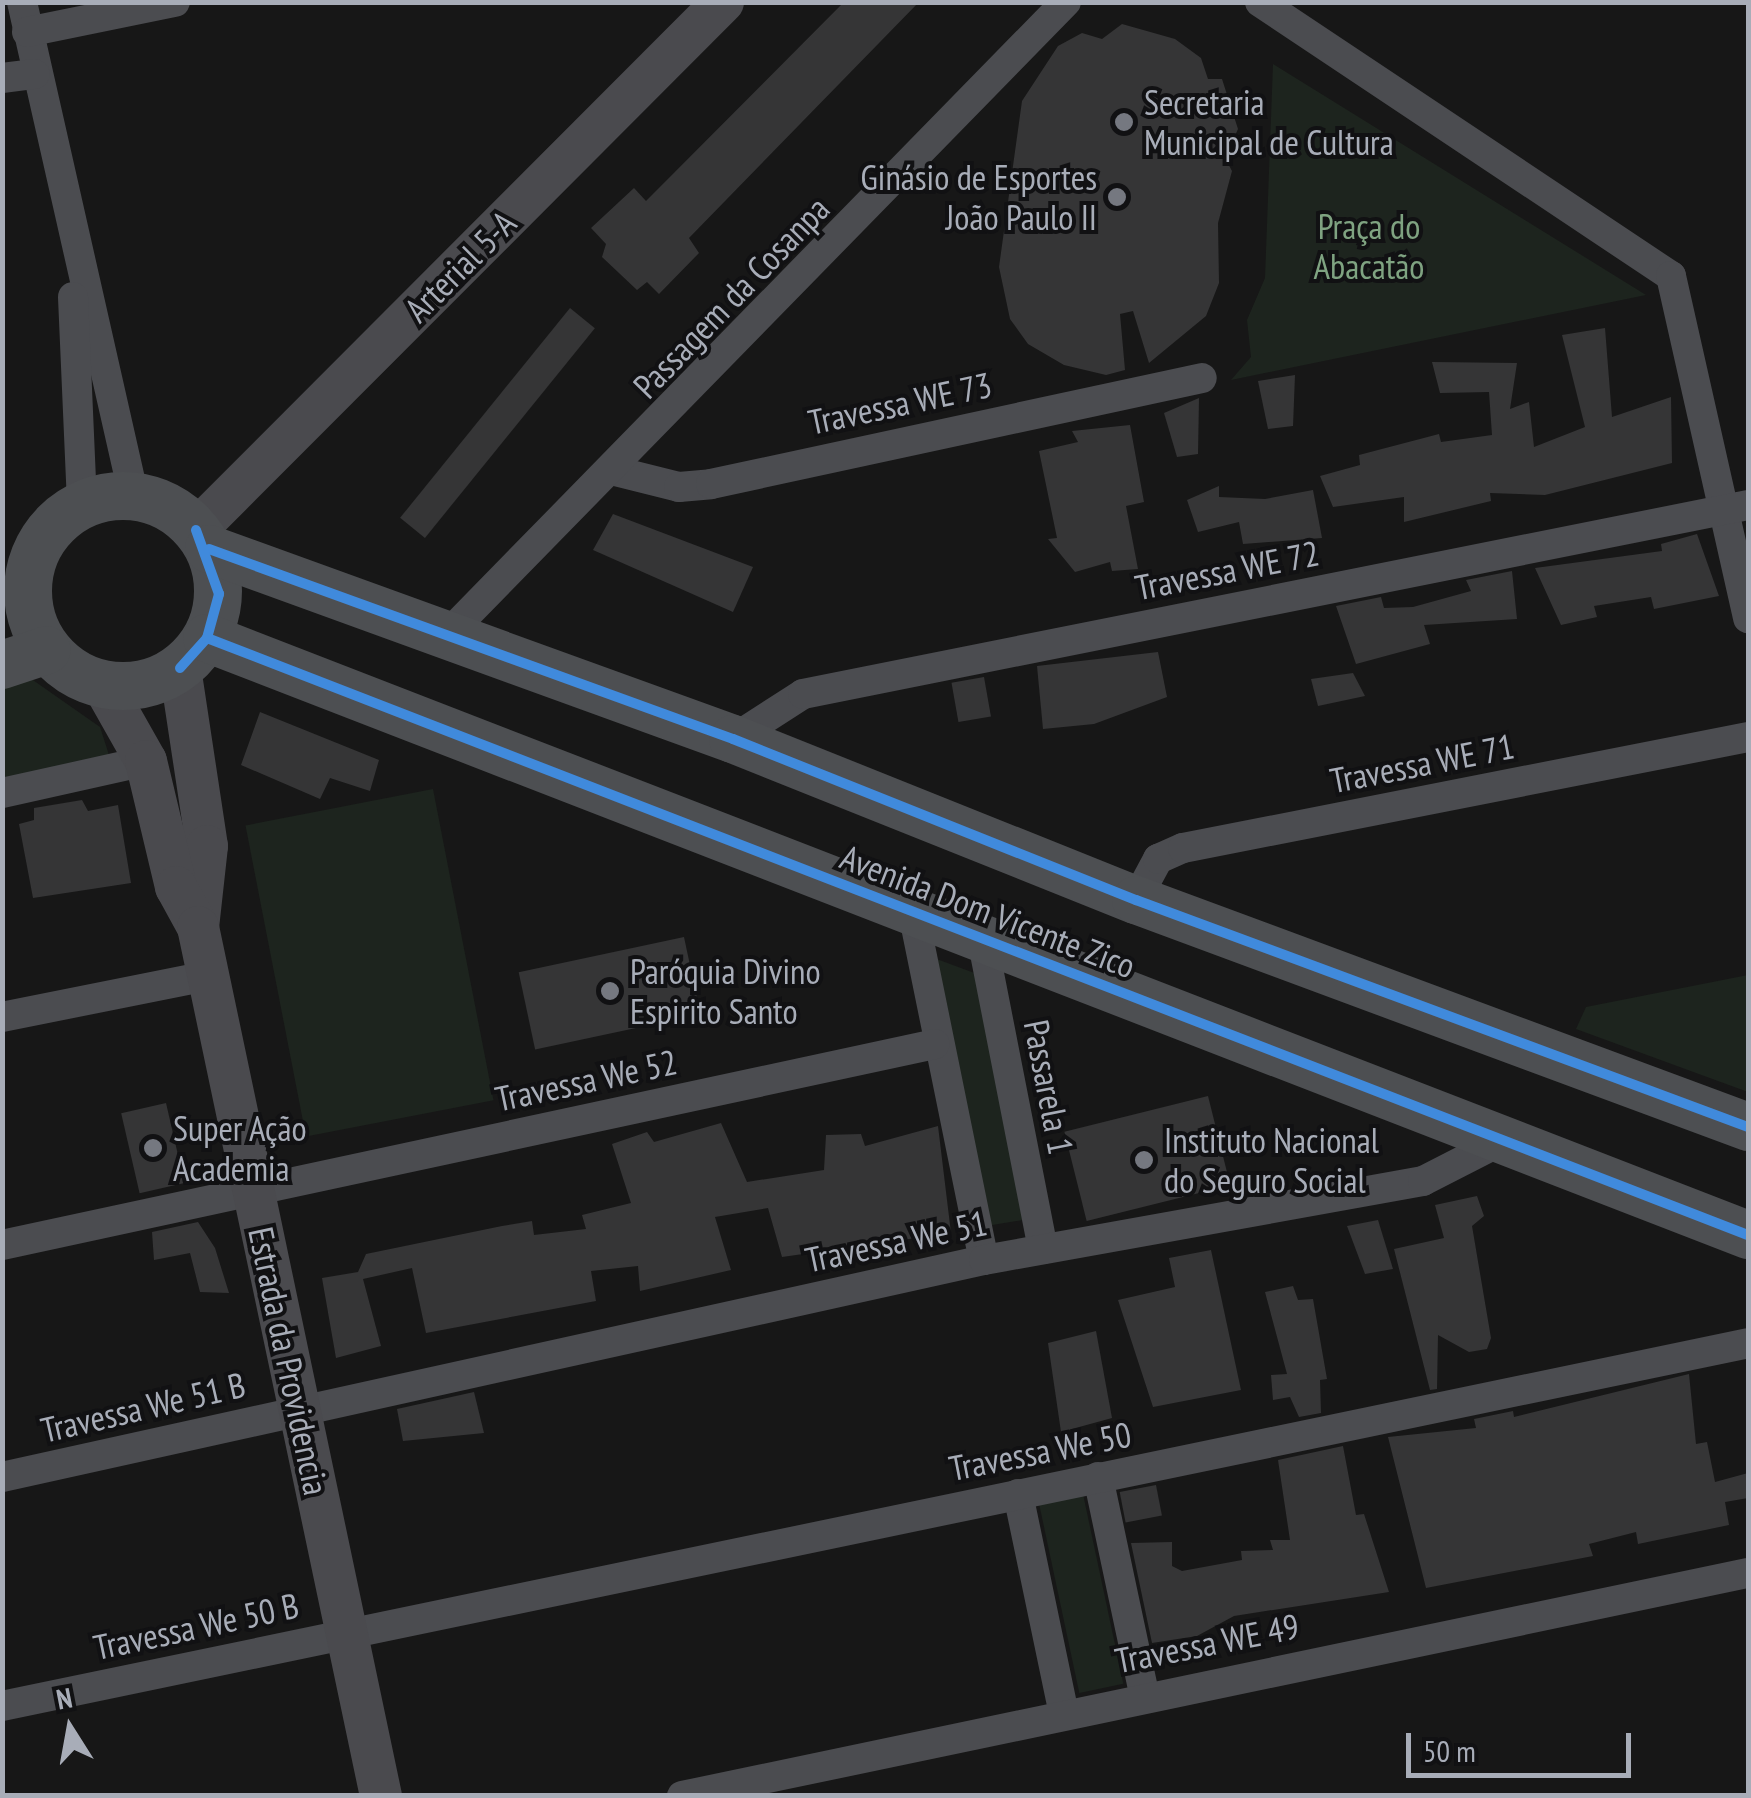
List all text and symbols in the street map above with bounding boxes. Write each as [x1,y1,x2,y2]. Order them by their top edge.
place label: Secretaria Municipal de Cultura [1144,81,1394,163]
marker: Secretaria Municipal de Cultura [1113,111,1135,133]
place label: Ginásio de Esportes João Paulo II [861,156,1097,238]
marker: Ginásio de Esportes João Paulo II [1106,186,1128,208]
street label: Passagem da Cosanpa [624,188,838,406]
street label: Arterial 5-A [396,202,524,330]
park label: Praça do Abacatão [1314,205,1424,287]
street label: Travessa WE 73 [804,363,996,443]
street label: Travessa WE 72 [1131,532,1323,608]
street label: Travessa WE 71 [1326,725,1518,801]
street label: Avenida Dom Vicente Zico [834,835,1142,987]
place label: Paróquia Divino Espirito Santo [630,950,821,1032]
marker: Paróquia Divino Espirito Santo [599,980,621,1002]
street label: Passarela 1 [1015,1016,1083,1158]
street label: Travessa We 52 [491,1040,681,1120]
place label: Super Ação Academia [173,1107,308,1189]
place label: Instituto Nacional do Seguro Social [1164,1119,1379,1201]
marker: Super Ação Academia [142,1137,164,1159]
marker: Instituto Nacional do Seguro Social [1133,1149,1155,1171]
street label: Travessa We 51 [801,1201,991,1281]
street label: Estrada da Providencia [240,1223,338,1499]
street label: Travessa We 51 B [36,1363,250,1451]
street label: Travessa We 50 [945,1413,1135,1489]
street label: Travessa We 50 B [89,1584,303,1668]
street label: Travessa WE 49 [1111,1605,1303,1681]
north arrow [20,1678,120,1778]
text: N [53,1678,75,1718]
scale bar [1411,1713,1636,1775]
text: 50 m [1423,1731,1476,1770]

